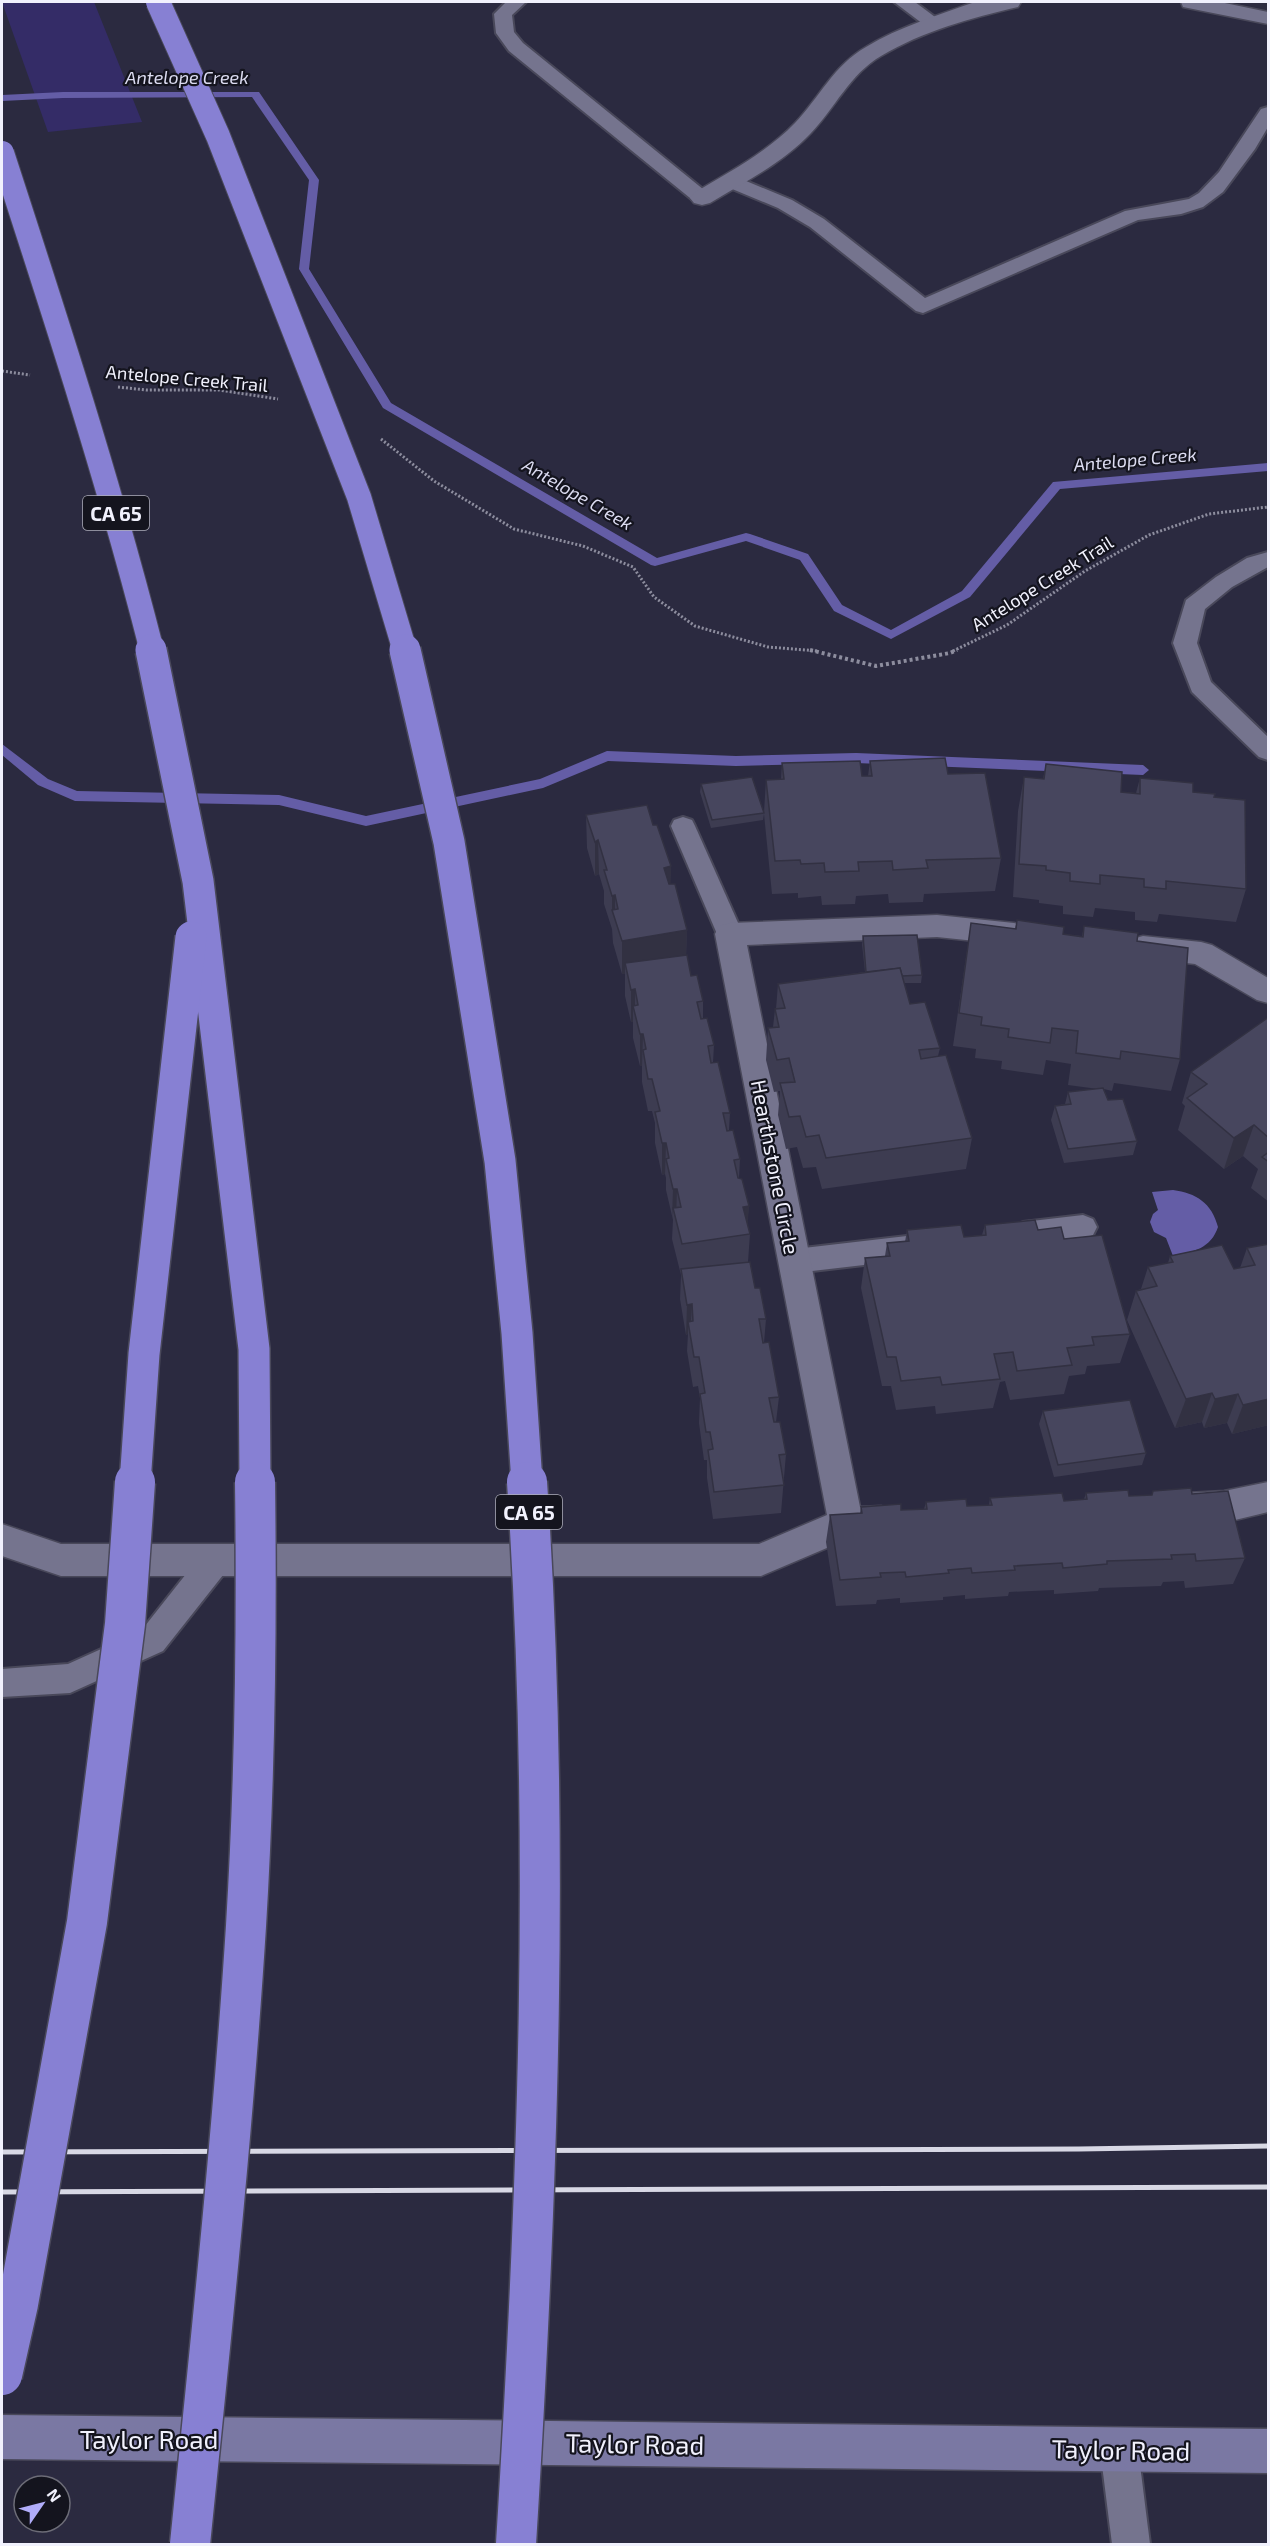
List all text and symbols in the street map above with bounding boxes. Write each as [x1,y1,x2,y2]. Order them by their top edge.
water label: Antelope Creek [124,66,249,88]
street label: Antelope Creek Trail [105,360,270,396]
water label: Antelope Creek [1072,443,1197,475]
water label: Antelope Creek [518,453,637,534]
road number: CA 65 [83,496,149,530]
street label: Antelope Creek Trail [967,530,1117,635]
street label: Hearthstone Circle [747,1078,805,1256]
road number: CA 65 [496,1495,562,1529]
street label: Taylor Road [80,2423,218,2454]
street label: Taylor Road [565,2426,705,2460]
street label: Taylor Road [1051,2432,1191,2466]
north arrow [12,2474,72,2534]
text: N [44,2485,66,2505]

